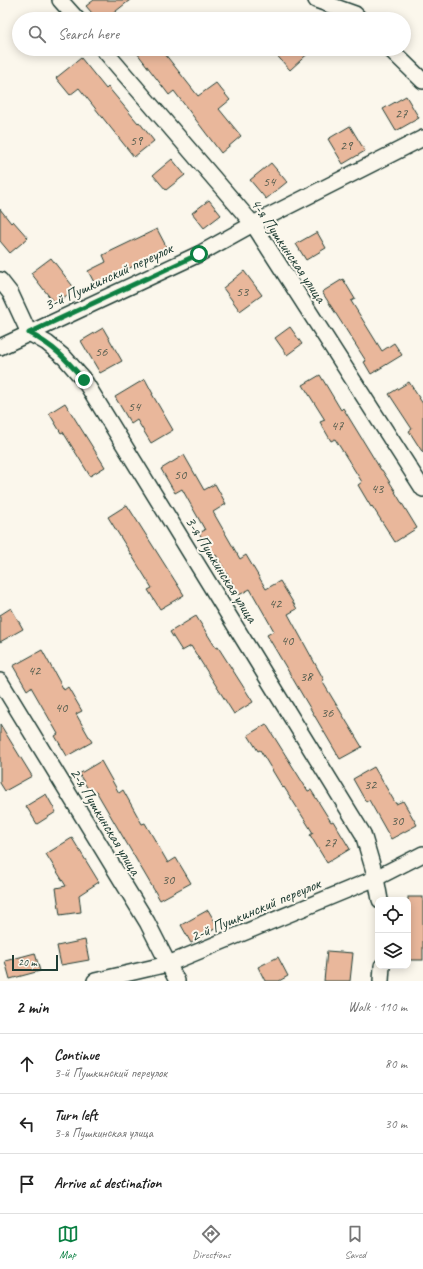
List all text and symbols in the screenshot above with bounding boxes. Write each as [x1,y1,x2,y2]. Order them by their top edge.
search box [12,12,411,56]
icon: search [26,23,48,45]
text: Search here [58,25,119,44]
house number: 27 [395,105,408,122]
house number: 59 [130,132,144,149]
house number: 29 [340,137,354,154]
house number: 54 [263,173,277,190]
street label: 4-я Пушкинская улица [246,195,331,308]
street label: 3-й Пушкинский переулок [41,238,178,315]
route start [190,245,208,263]
house number: 53 [236,283,250,300]
house number: 56 [95,343,108,360]
route end [75,371,93,389]
house number: 54 [128,398,142,415]
house number: 47 [331,417,344,434]
house number: 50 [174,466,188,483]
house number: 43 [371,480,385,497]
street label: 3-я Пушкинская улица [180,513,263,628]
house number: 42 [269,595,283,612]
house number: 40 [281,632,295,649]
house number: 42 [28,662,42,679]
house number: 38 [300,668,314,685]
house number: 40 [55,699,69,716]
house number: 36 [321,704,334,721]
street label: 2-я Пушкинская улица [65,764,146,880]
house number: 32 [364,776,378,793]
house number: 30 [391,812,405,829]
house number: 27 [324,834,337,851]
house number: 30 [162,871,176,888]
street label: 2-й Пушкинский переулок [187,873,325,946]
map controls [375,897,411,969]
button: locate [375,897,411,933]
button: layers [375,933,411,969]
scale bar [12,953,58,972]
text: 20 m [18,955,37,969]
text: 2 min [16,997,49,1018]
text: Walk · 110 m [348,999,407,1015]
text: Continue [54,1046,99,1065]
icon: ahead [16,1053,38,1075]
text: 80 m [385,1056,407,1072]
text: 3-й Пушкинский переулок [54,1065,167,1081]
text: Turn left [54,1106,97,1125]
icon: left [16,1113,38,1135]
text: 30 m [385,1116,407,1132]
text: 3-я Пушкинская улица [54,1125,153,1141]
icon: arrive [16,1173,38,1195]
text: Arrive at destination [54,1174,161,1193]
tab: Map [57,1223,79,1261]
tab: Directions [192,1223,231,1261]
tab: Saved [344,1223,366,1261]

